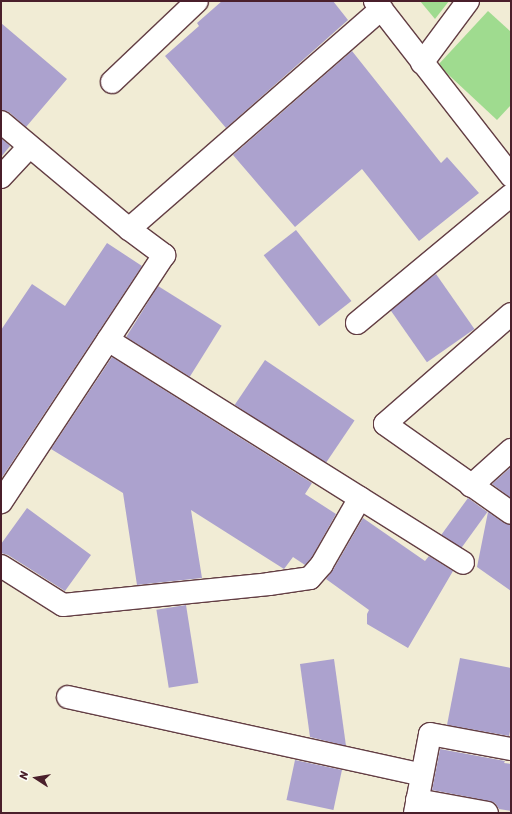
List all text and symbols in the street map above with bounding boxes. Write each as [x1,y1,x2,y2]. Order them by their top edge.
north arrow [16,758,56,798]
text: N [14,770,34,781]

